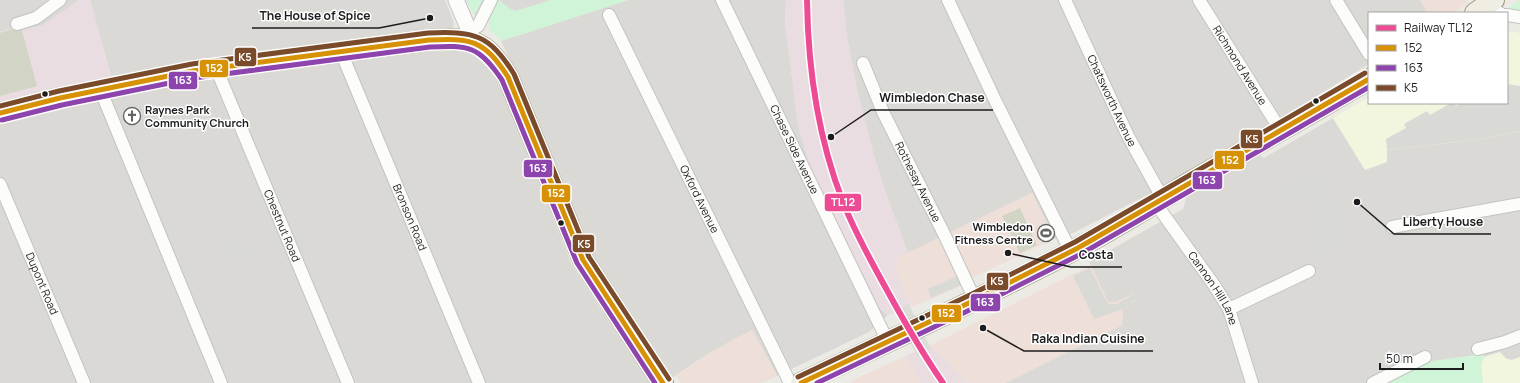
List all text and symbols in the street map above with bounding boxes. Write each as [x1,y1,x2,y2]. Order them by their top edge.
callout: The House of Spice [252,4,379,28]
text: The House of Spice [259,7,371,24]
legend [1368,12,1508,104]
text: Railway TL12 [1404,19,1473,36]
street label: Richmond Avenue [1210,22,1271,108]
text: 152 [1404,39,1422,56]
line badge: K5 [234,47,257,67]
text: K5 [238,49,252,64]
street label: Chatsworth Avenue [1084,52,1141,150]
line badge: 152 [199,59,229,78]
text: 163 [1404,59,1423,76]
text: 152 [205,60,223,75]
line badge: 163 [168,71,198,90]
text: 163 [174,72,192,87]
text: K5 [1404,79,1418,96]
callout: Wimbledon Chase [871,86,993,110]
unlabelled marker [40,89,50,99]
text: Wimbledon Chase [879,89,985,106]
unlabelled marker [1311,96,1321,106]
place label: Raynes Park Community Church [145,102,249,130]
street label: Chase Side Avenue [767,102,823,197]
church icon: Raynes Park Community Church [122,106,142,126]
line badge: K5 [1240,129,1263,149]
text: K5 [1245,131,1259,146]
street label: Rothesay Avenue [892,139,945,225]
line badge: 152 [1214,150,1245,170]
text: 152 [1221,152,1239,167]
line badge: 163 [523,159,553,178]
text: 163 [529,160,547,175]
street label: Oxford Avenue [677,162,723,236]
line badge: 163 [1192,171,1223,190]
text: 163 [1198,172,1216,187]
street label: Bronson Road [390,181,431,253]
line badge: 152 [541,184,571,203]
text: 152 [547,185,565,200]
street label: Chestnut Road [261,187,304,264]
line badge: TL12 [824,193,862,212]
text: TL12 [831,194,855,209]
callout: Liberty House [1394,210,1491,234]
text: Liberty House [1403,213,1483,230]
unlabelled marker [556,218,566,228]
place label: Wimbledon Fitness Centre [955,219,1033,247]
sports icon: Wimbledon Fitness Centre [1036,223,1056,243]
line badge: K5 [572,234,595,253]
text: K5 [577,236,591,251]
callout: Costa [1071,243,1122,267]
text: Costa [1079,246,1113,263]
street label: Cannon Hill Lane [1185,248,1242,327]
street label: Dupont Road [23,250,62,317]
line badge: K5 [986,272,1009,291]
text: K5 [990,273,1004,288]
line badge: 163 [970,293,1001,312]
text: 163 [976,294,994,309]
line badge: 152 [931,304,962,323]
text: 152 [937,305,955,320]
unlabelled marker [917,313,927,323]
callout: Raka Indian Cuisine [1024,327,1153,351]
text: Raka Indian Cuisine [1031,330,1145,347]
scale bar [1380,345,1463,371]
text: 50 m [1386,350,1413,367]

